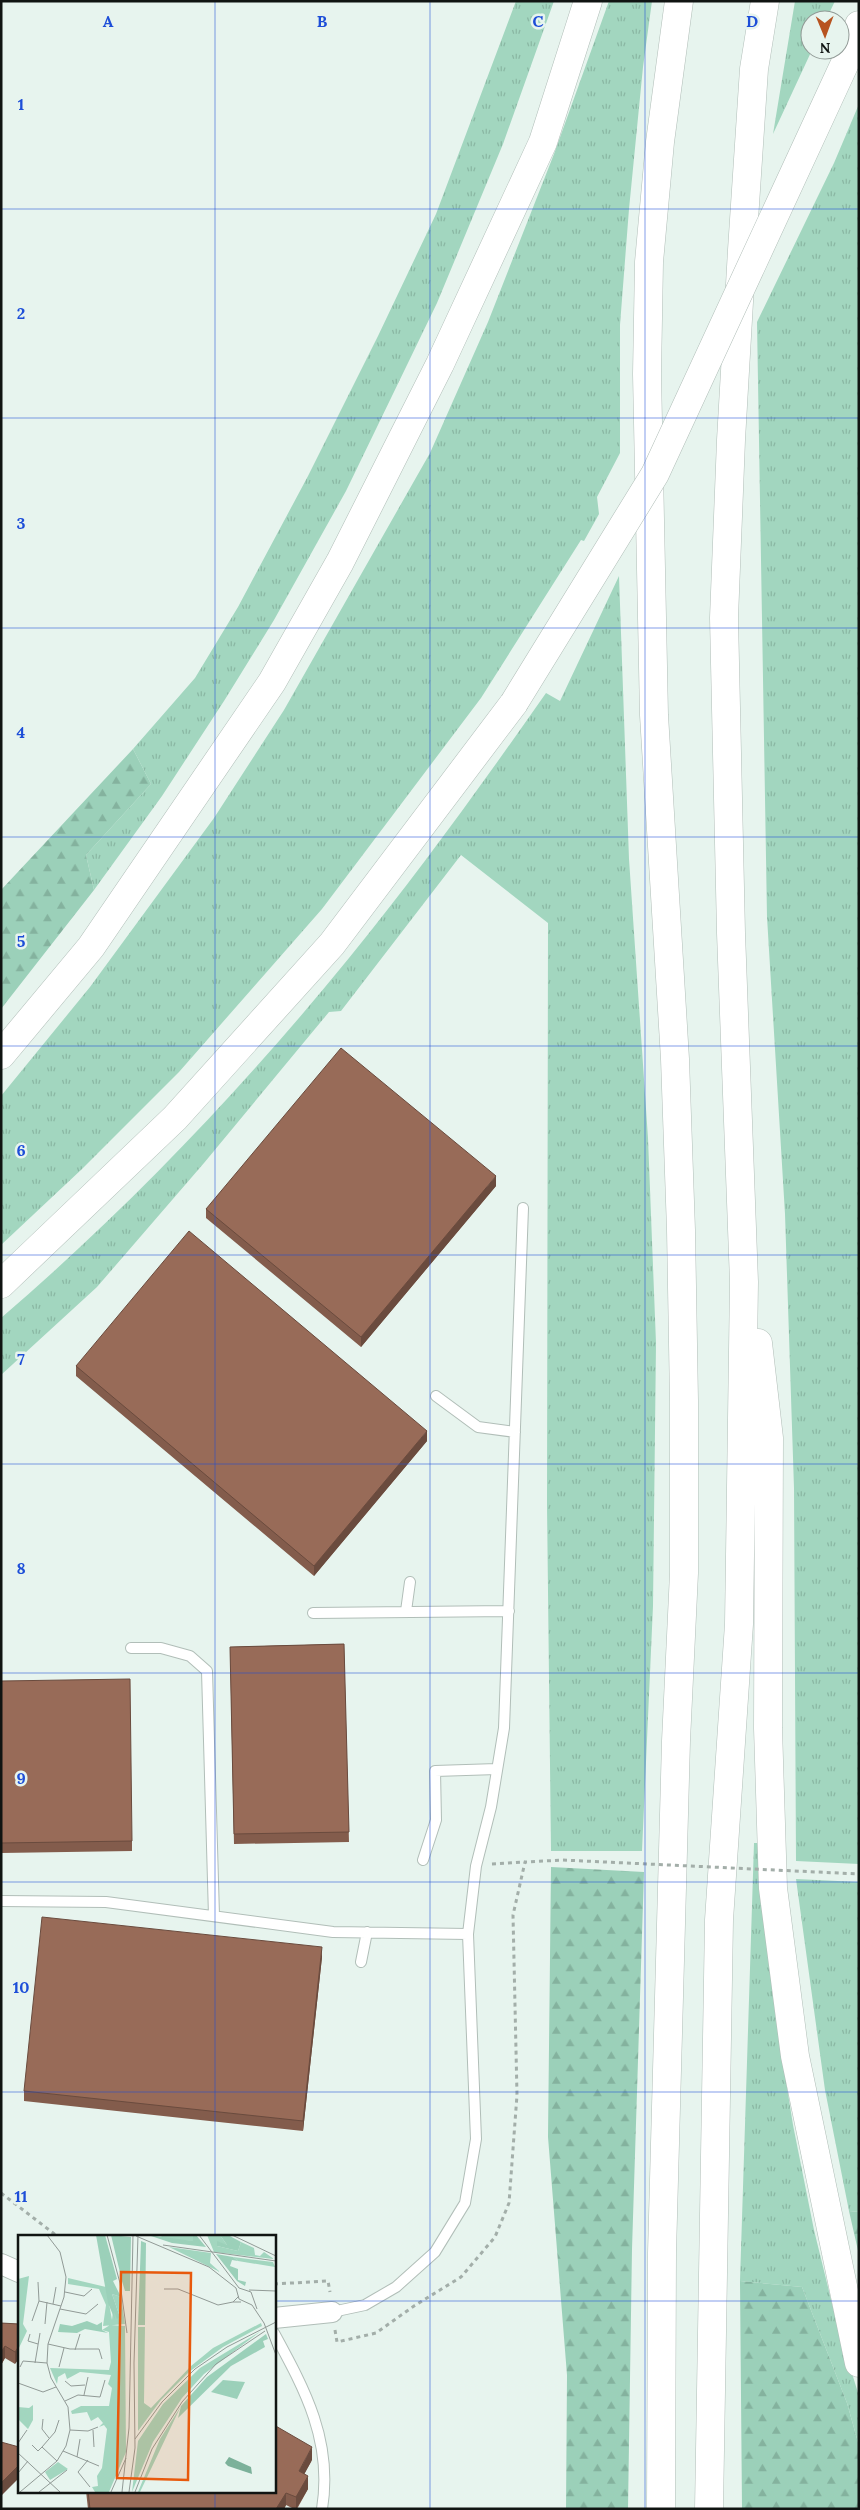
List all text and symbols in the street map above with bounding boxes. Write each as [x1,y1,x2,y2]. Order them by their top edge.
north arrow [800,10,850,60]
text: A [103,11,114,31]
text: B [317,11,328,31]
text: C [532,11,544,31]
text: D [746,11,758,31]
text: N [819,39,831,57]
text: 1 [18,94,24,114]
text: 2 [17,303,25,323]
text: 3 [17,513,26,533]
text: 4 [17,722,26,742]
text: 5 [17,931,26,951]
text: 6 [16,1140,26,1160]
text: 7 [17,1349,25,1369]
text: 8 [16,1558,26,1578]
text: 9 [16,1768,26,1788]
text: 10 [13,1977,29,1997]
text: 11 [15,2186,28,2206]
inset map [18,2235,275,2492]

